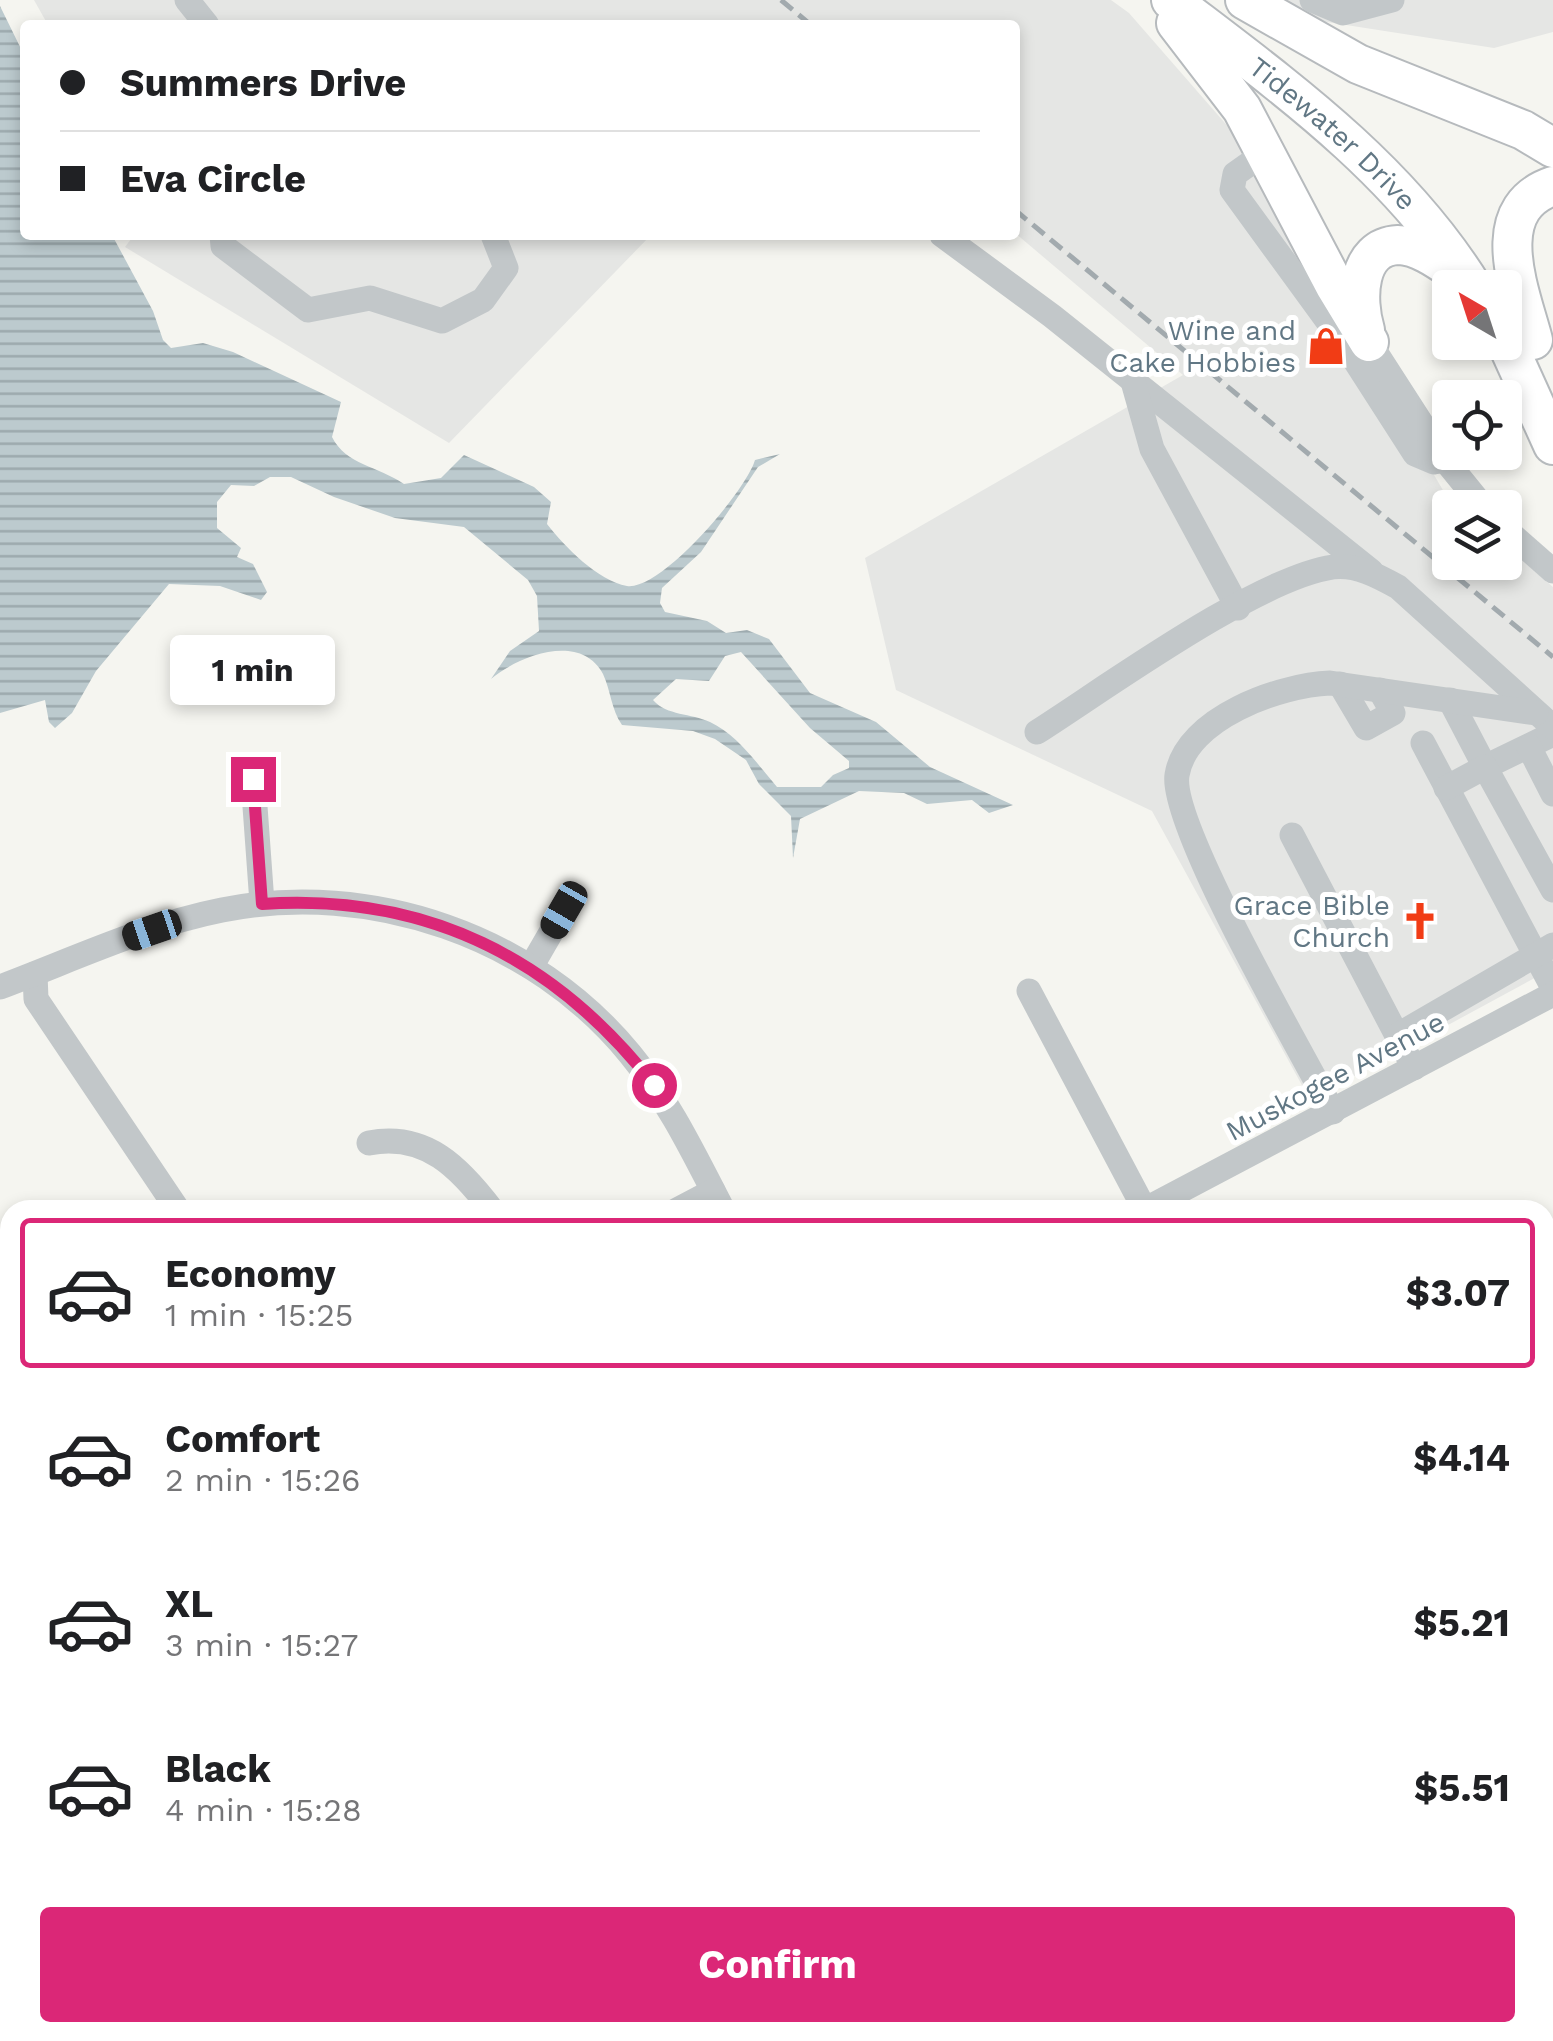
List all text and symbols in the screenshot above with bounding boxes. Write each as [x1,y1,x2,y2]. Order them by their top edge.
street label: Tidewater Drive [1243,50,1423,217]
text: Summers Drive [120,61,406,105]
text: Eva Circle [120,157,306,201]
north arrow [1432,270,1522,360]
map controls [1432,270,1522,580]
place label: Wine and Cake Hobbies [1109,314,1296,379]
shop icon: Wine and Cake Hobbies [1305,325,1347,367]
button: locate [1432,380,1522,470]
button: layers [1432,490,1522,580]
callout: 1 min [170,634,336,704]
text: 1 min [211,651,294,689]
route end [231,757,276,802]
car [536,877,592,943]
place label: Grace Bible Church [1233,889,1390,954]
church icon: Grace Bible Church [1399,900,1441,942]
car [119,906,185,954]
street label: Muskogee Avenue [1220,1005,1450,1148]
route start [632,1063,677,1108]
icon: car [45,1248,135,1338]
text: Economy [165,1252,336,1296]
text: $3.07 [1406,1271,1510,1315]
text: 1 min · 15:25 [165,1296,353,1334]
icon: car [45,1413,135,1503]
text: Comfort [165,1417,320,1461]
text: $4.14 [1413,1436,1510,1480]
text: 2 min · 15:26 [165,1461,361,1499]
icon: car [45,1578,135,1668]
text: XL [165,1582,213,1626]
text: $5.21 [1413,1601,1510,1645]
text: 3 min · 15:27 [165,1626,358,1664]
icon: car [45,1743,135,1833]
text: Black [165,1747,271,1791]
text: $5.51 [1414,1766,1510,1810]
text: 4 min · 15:28 [165,1791,362,1829]
button: Confirm [40,1907,1515,2022]

